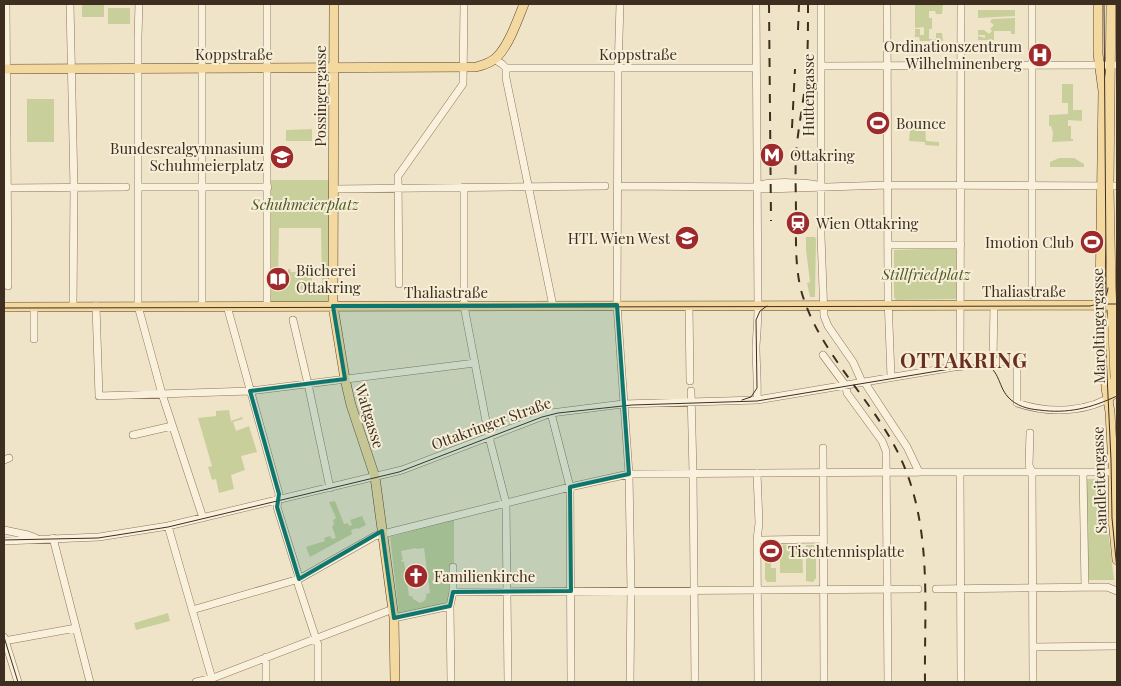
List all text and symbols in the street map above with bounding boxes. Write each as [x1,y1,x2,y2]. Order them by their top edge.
place label: Ordinationszentrum Wilhelminenberg [884,36,1023,73]
hospital icon: Ordinationszentrum Wilhelminenberg [1027,42,1053,68]
street label: Koppstraße [195,44,273,64]
street label: Koppstraße [599,44,677,64]
street label: Possingergasse [310,45,330,147]
street label: Huttengasse [798,54,818,136]
sports icon: Bounce [865,110,891,136]
place label: Bounce [896,113,946,133]
place label: Bundesrealgymnasium Schuhmeierplatz [110,138,265,175]
metro station icon: Ottakring [759,142,785,168]
school or university icon: Bundesrealgymnasium Schuhmeierplatz [269,144,295,170]
place label: Ottakring [790,145,855,165]
park label: Schuhmeierplatz [250,194,360,214]
station icon: Wien Ottakring [785,210,811,236]
place label: Wien Ottakring [815,213,919,233]
school or university icon: HTL Wien West [674,225,700,251]
place label: HTL Wien West [568,228,671,248]
sports icon: Imotion Club [1079,229,1105,255]
place label: Imotion Club [985,232,1074,252]
place label: Bücherei Ottakring [296,260,361,297]
park label: Stillfriedplatz [881,264,972,284]
library icon: Bücherei Ottakring [265,266,291,292]
street label: Maroltingergasse [1087,268,1109,384]
street label: Thaliastraße [982,281,1066,301]
street label: Thaliastraße [404,282,488,302]
district label: OTTAKRING [900,346,1028,373]
street label: Wattgasse [350,380,389,451]
street label: Ottakringer Straße [428,392,554,454]
street label: Sandleitengasse [1087,426,1111,534]
sports icon: Tischtennisplatte [758,538,784,564]
place label: Tischtennisplatte [788,541,905,561]
church icon: Familienkirche [403,563,429,589]
place label: Familienkirche [434,566,535,586]

